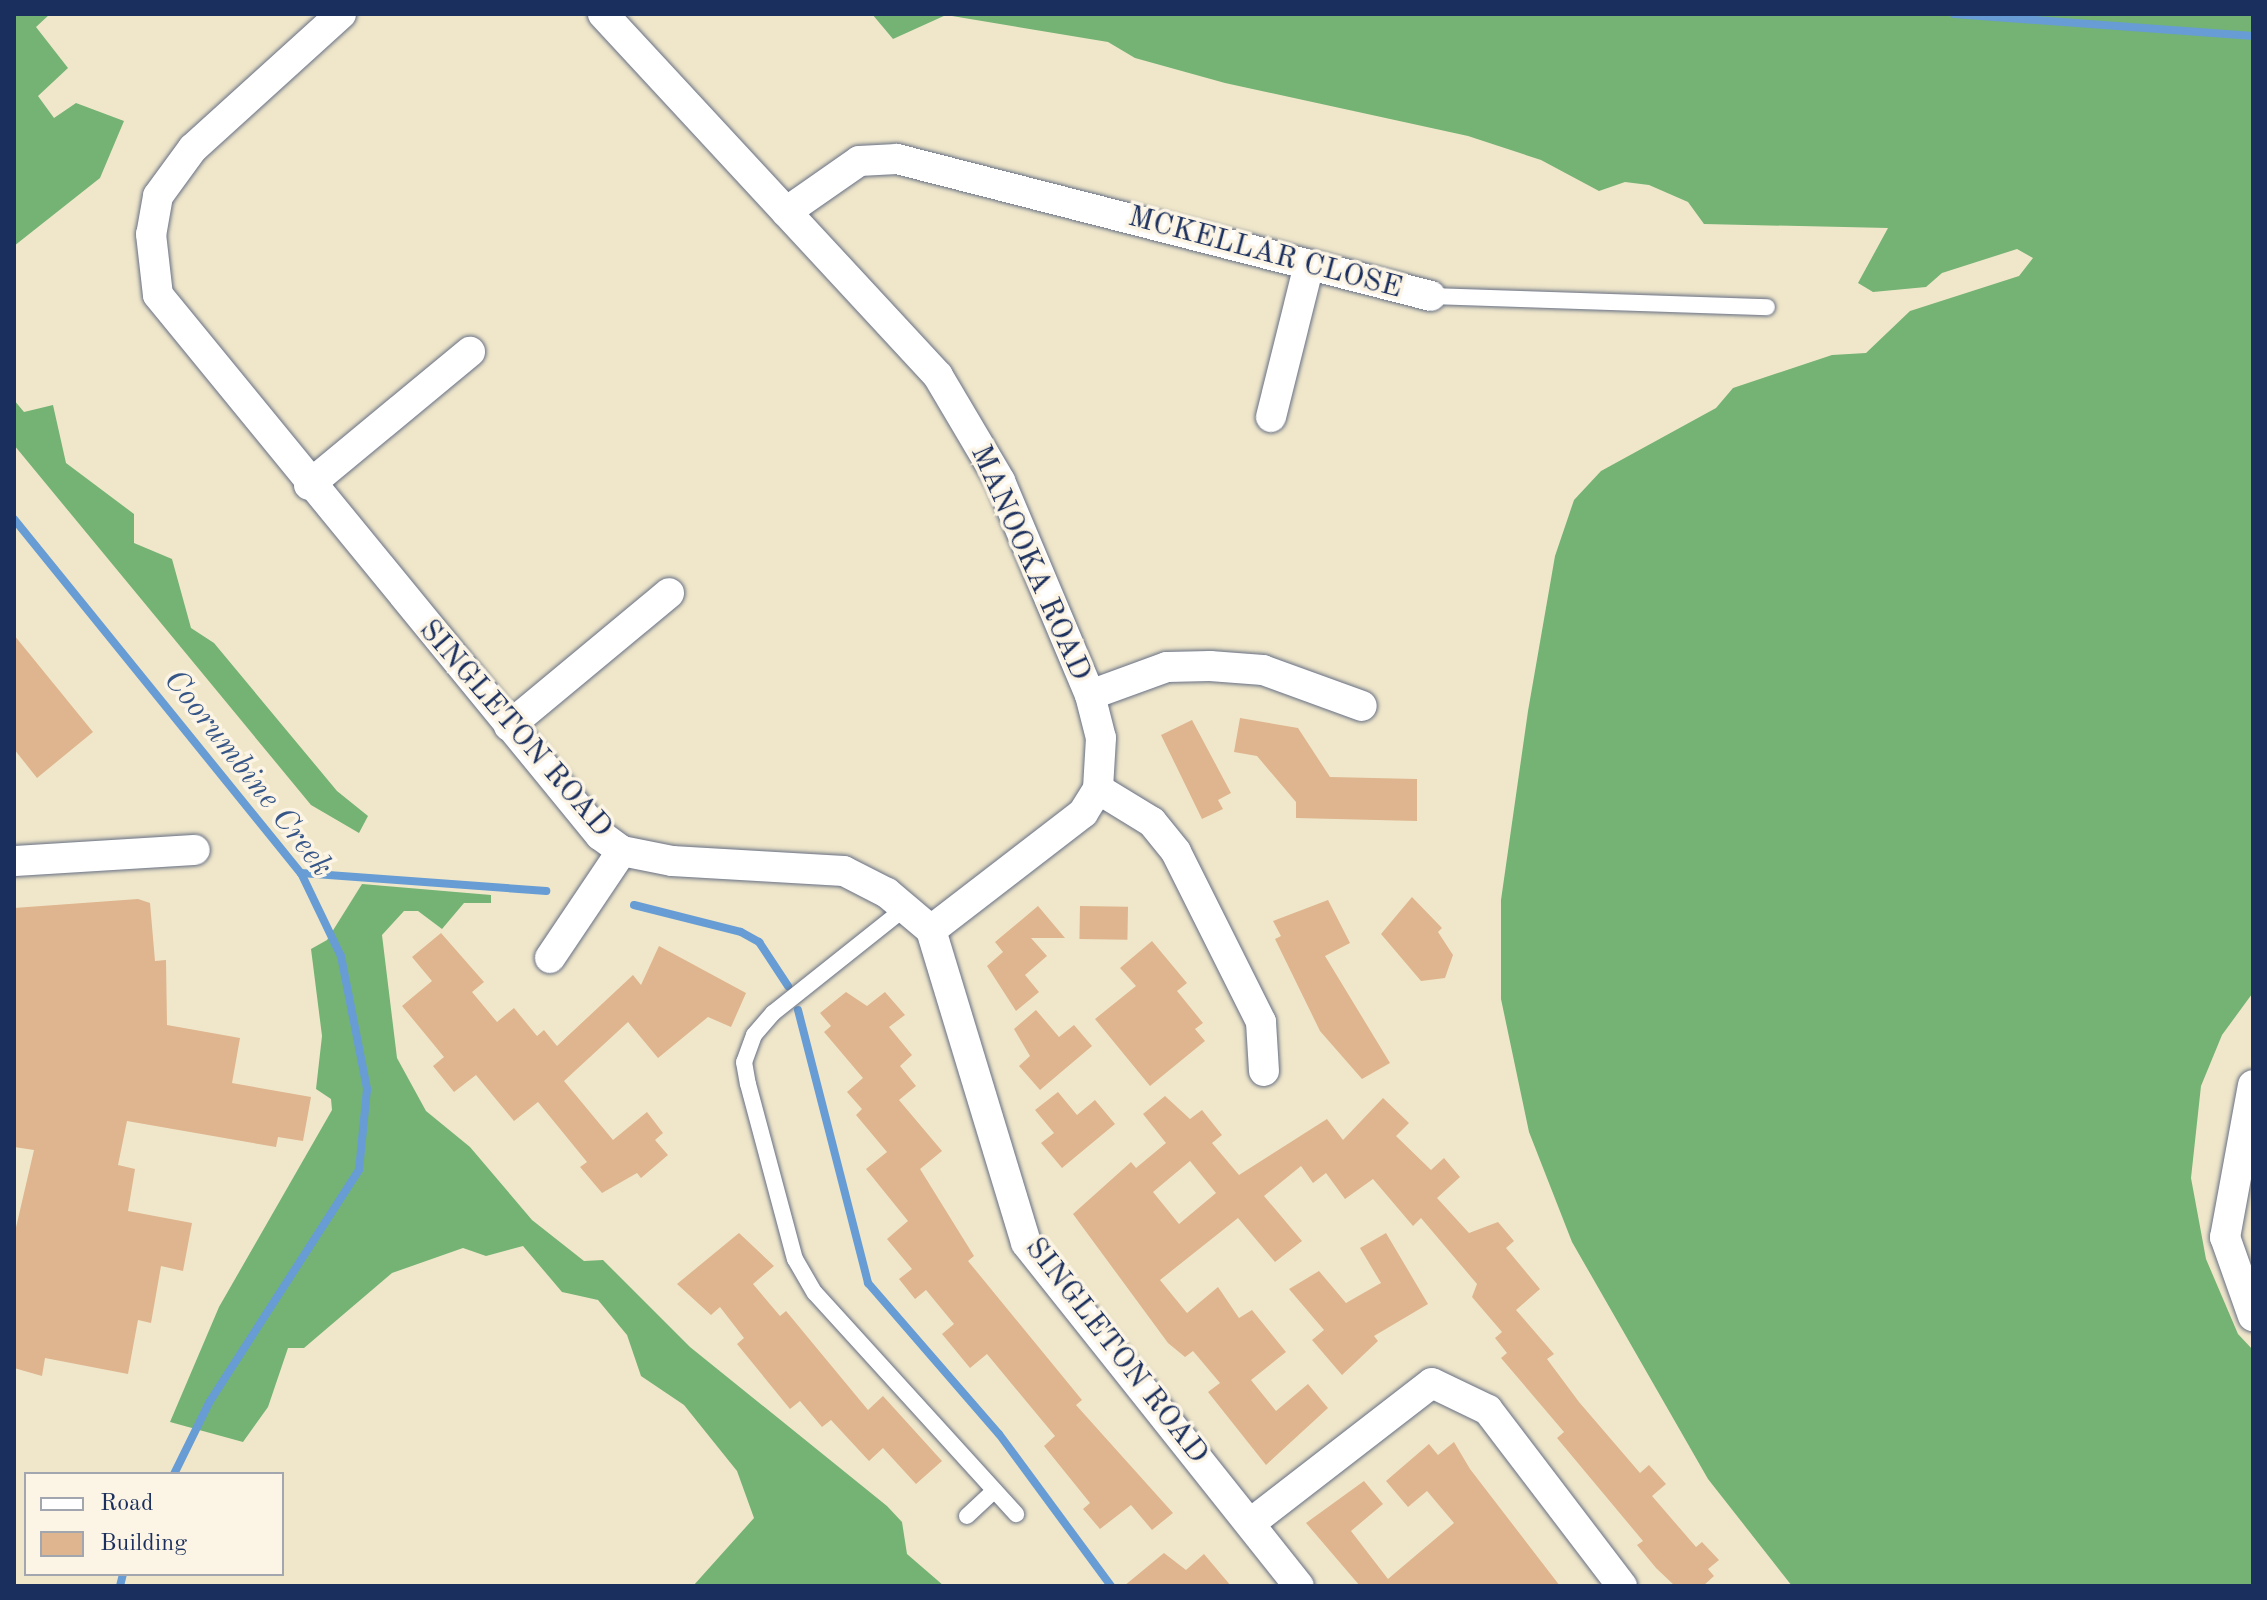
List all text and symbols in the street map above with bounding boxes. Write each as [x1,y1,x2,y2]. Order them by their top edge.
street label: MCKELLAR CLOSE [1124,199,1406,307]
street label: MANOOKA ROAD [962,440,1098,686]
street label: SINGLETON ROAD [411,613,619,845]
water label: Coorumbine Creek [154,663,340,885]
street label: SINGLETON ROAD [1017,1231,1215,1471]
legend [24,1472,284,1576]
text: Road [100,1492,153,1516]
text: Building [100,1532,187,1556]

